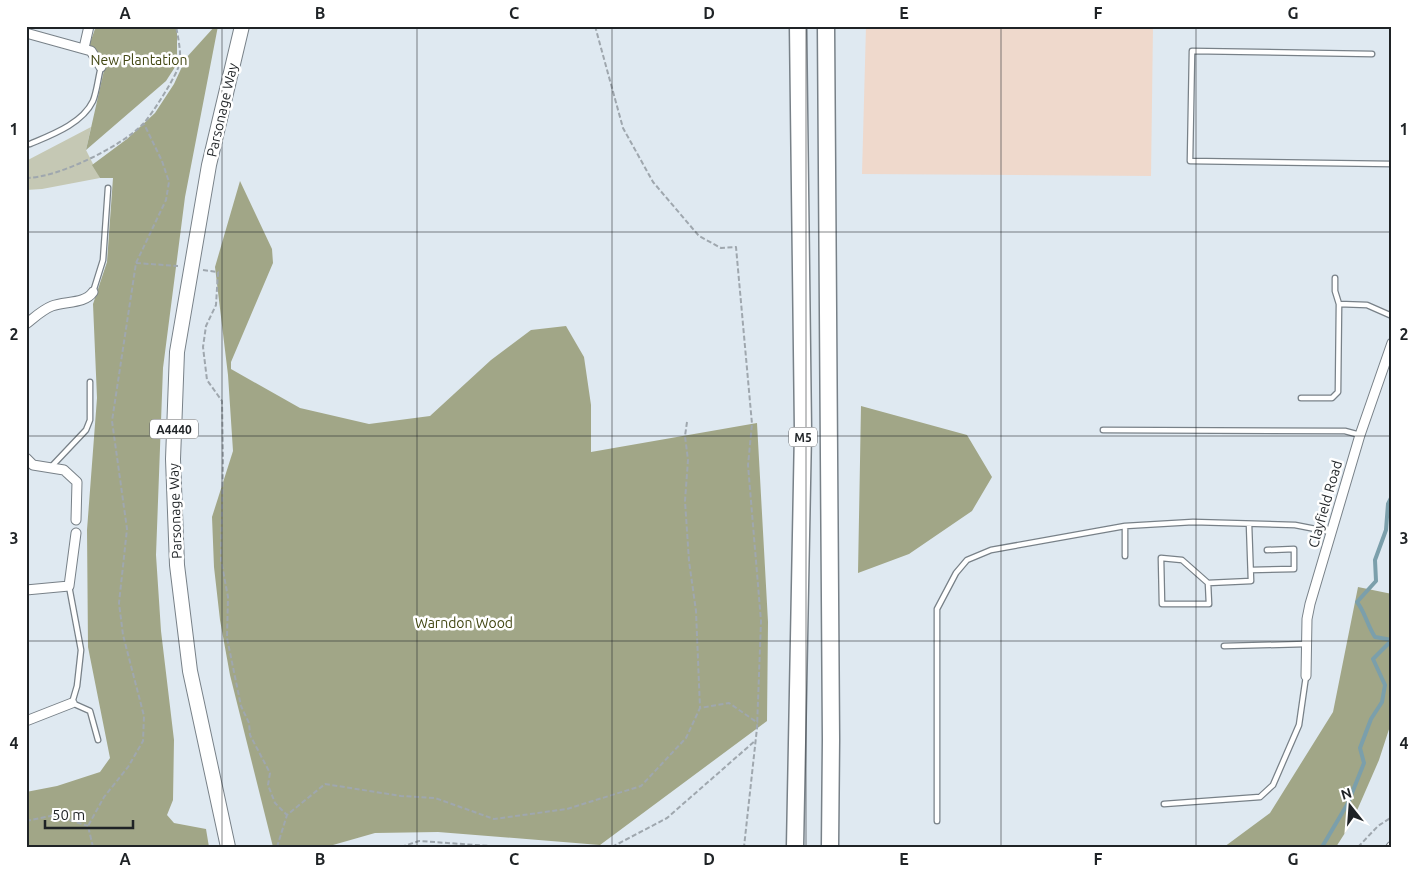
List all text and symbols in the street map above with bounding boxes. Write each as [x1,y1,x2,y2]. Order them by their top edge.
text: A [119,4,131,22]
text: B [315,4,325,22]
text: C [509,4,519,22]
text: D [703,4,715,22]
text: E [899,4,909,22]
text: F [1094,4,1103,22]
text: G [1287,4,1299,22]
park label: New Plantation [91,52,187,68]
street label: Parsonage Way [203,61,241,158]
text: 1 [9,120,19,138]
text: 1 [1399,120,1409,138]
text: 2 [9,325,19,343]
text: 2 [1399,325,1409,343]
road number: A4440 [150,419,198,438]
road number: M5 [789,428,817,447]
street label: Clayfield Road [1305,459,1345,549]
street label: Parsonage Way [165,463,185,559]
text: 3 [9,529,19,547]
text: 3 [1399,529,1409,547]
park label: Warndon Wood [415,615,513,631]
text: 4 [9,734,19,752]
text: 4 [1399,734,1409,752]
north arrow [1326,780,1376,830]
text: N [1339,784,1354,803]
scale bar [45,798,132,830]
text: 50 m [52,806,85,823]
text: A [119,850,131,868]
text: B [315,850,325,868]
text: C [509,850,519,868]
text: D [703,850,715,868]
text: E [899,850,909,868]
text: F [1094,850,1103,868]
text: G [1287,850,1299,868]

